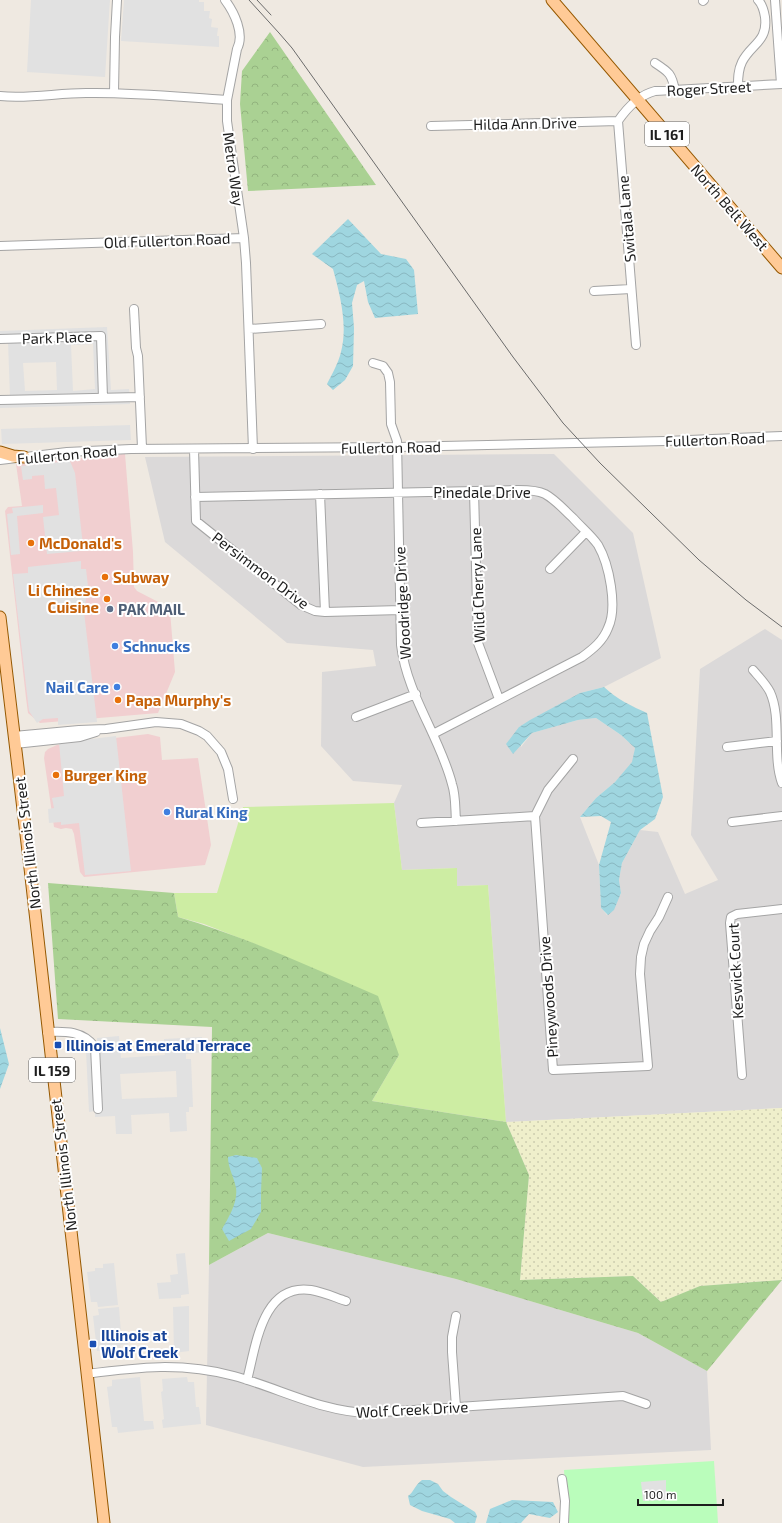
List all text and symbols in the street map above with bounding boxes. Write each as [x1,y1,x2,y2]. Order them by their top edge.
street label: Roger Street [666,77,752,99]
street label: Hilda Ann Drive [473,113,577,133]
road number: IL 161 [645,122,689,146]
street label: Metro Way [220,131,248,207]
street label: North Belt West [688,160,773,254]
street label: Switala Lane [613,175,639,263]
street label: Old Fullerton Road [103,229,231,251]
street label: Park Place [21,327,93,347]
street label: Fullerton Road [665,428,765,450]
street label: Fullerton Road [341,437,441,457]
street label: Fullerton Road [16,441,118,467]
street label: Pinedale Drive [433,483,531,501]
street label: Wild Cherry Lane [466,527,488,643]
street label: Persimmon Drive [209,528,313,612]
place label: McDonald's [39,534,122,552]
marker: McDonald's [26,538,36,548]
street label: Woodridge Drive [390,546,414,660]
place label: Subway [113,568,170,587]
marker: Subway [100,572,110,582]
place label: Li Chinese Cuisine [28,581,99,616]
marker: Li Chinese Cuisine [102,594,112,604]
place label: PAK MAIL [118,600,185,618]
marker: PAK MAIL [105,604,115,614]
place label: Schnucks [123,637,190,655]
marker: Schnucks [110,641,120,651]
place label: Nail Care [46,678,109,696]
marker: Nail Care [112,682,122,692]
place label: Papa Murphy's [126,691,231,710]
marker: Papa Murphy's [113,695,123,705]
place label: Burger King [64,766,147,784]
marker: Burger King [51,770,61,780]
street label: North Illinois Street [10,776,44,910]
place label: Rural King [175,803,248,821]
marker: Rural King [162,807,172,817]
street label: Keswick Court [723,922,746,1019]
street label: Pineywoods Drive [535,936,561,1058]
place label: Illinois at Emerald Terrace [66,1036,251,1054]
marker: Illinois at Emerald Terrace [53,1040,63,1050]
road number: IL 159 [29,1058,75,1082]
street label: North Illinois Street [46,1098,80,1232]
place label: Illinois at Wolf Creek [101,1326,179,1361]
marker: Illinois at Wolf Creek [88,1339,98,1349]
street label: Wolf Creek Drive [355,1397,469,1421]
scale bar [638,1481,723,1507]
text: 100 m [644,1487,676,1501]

